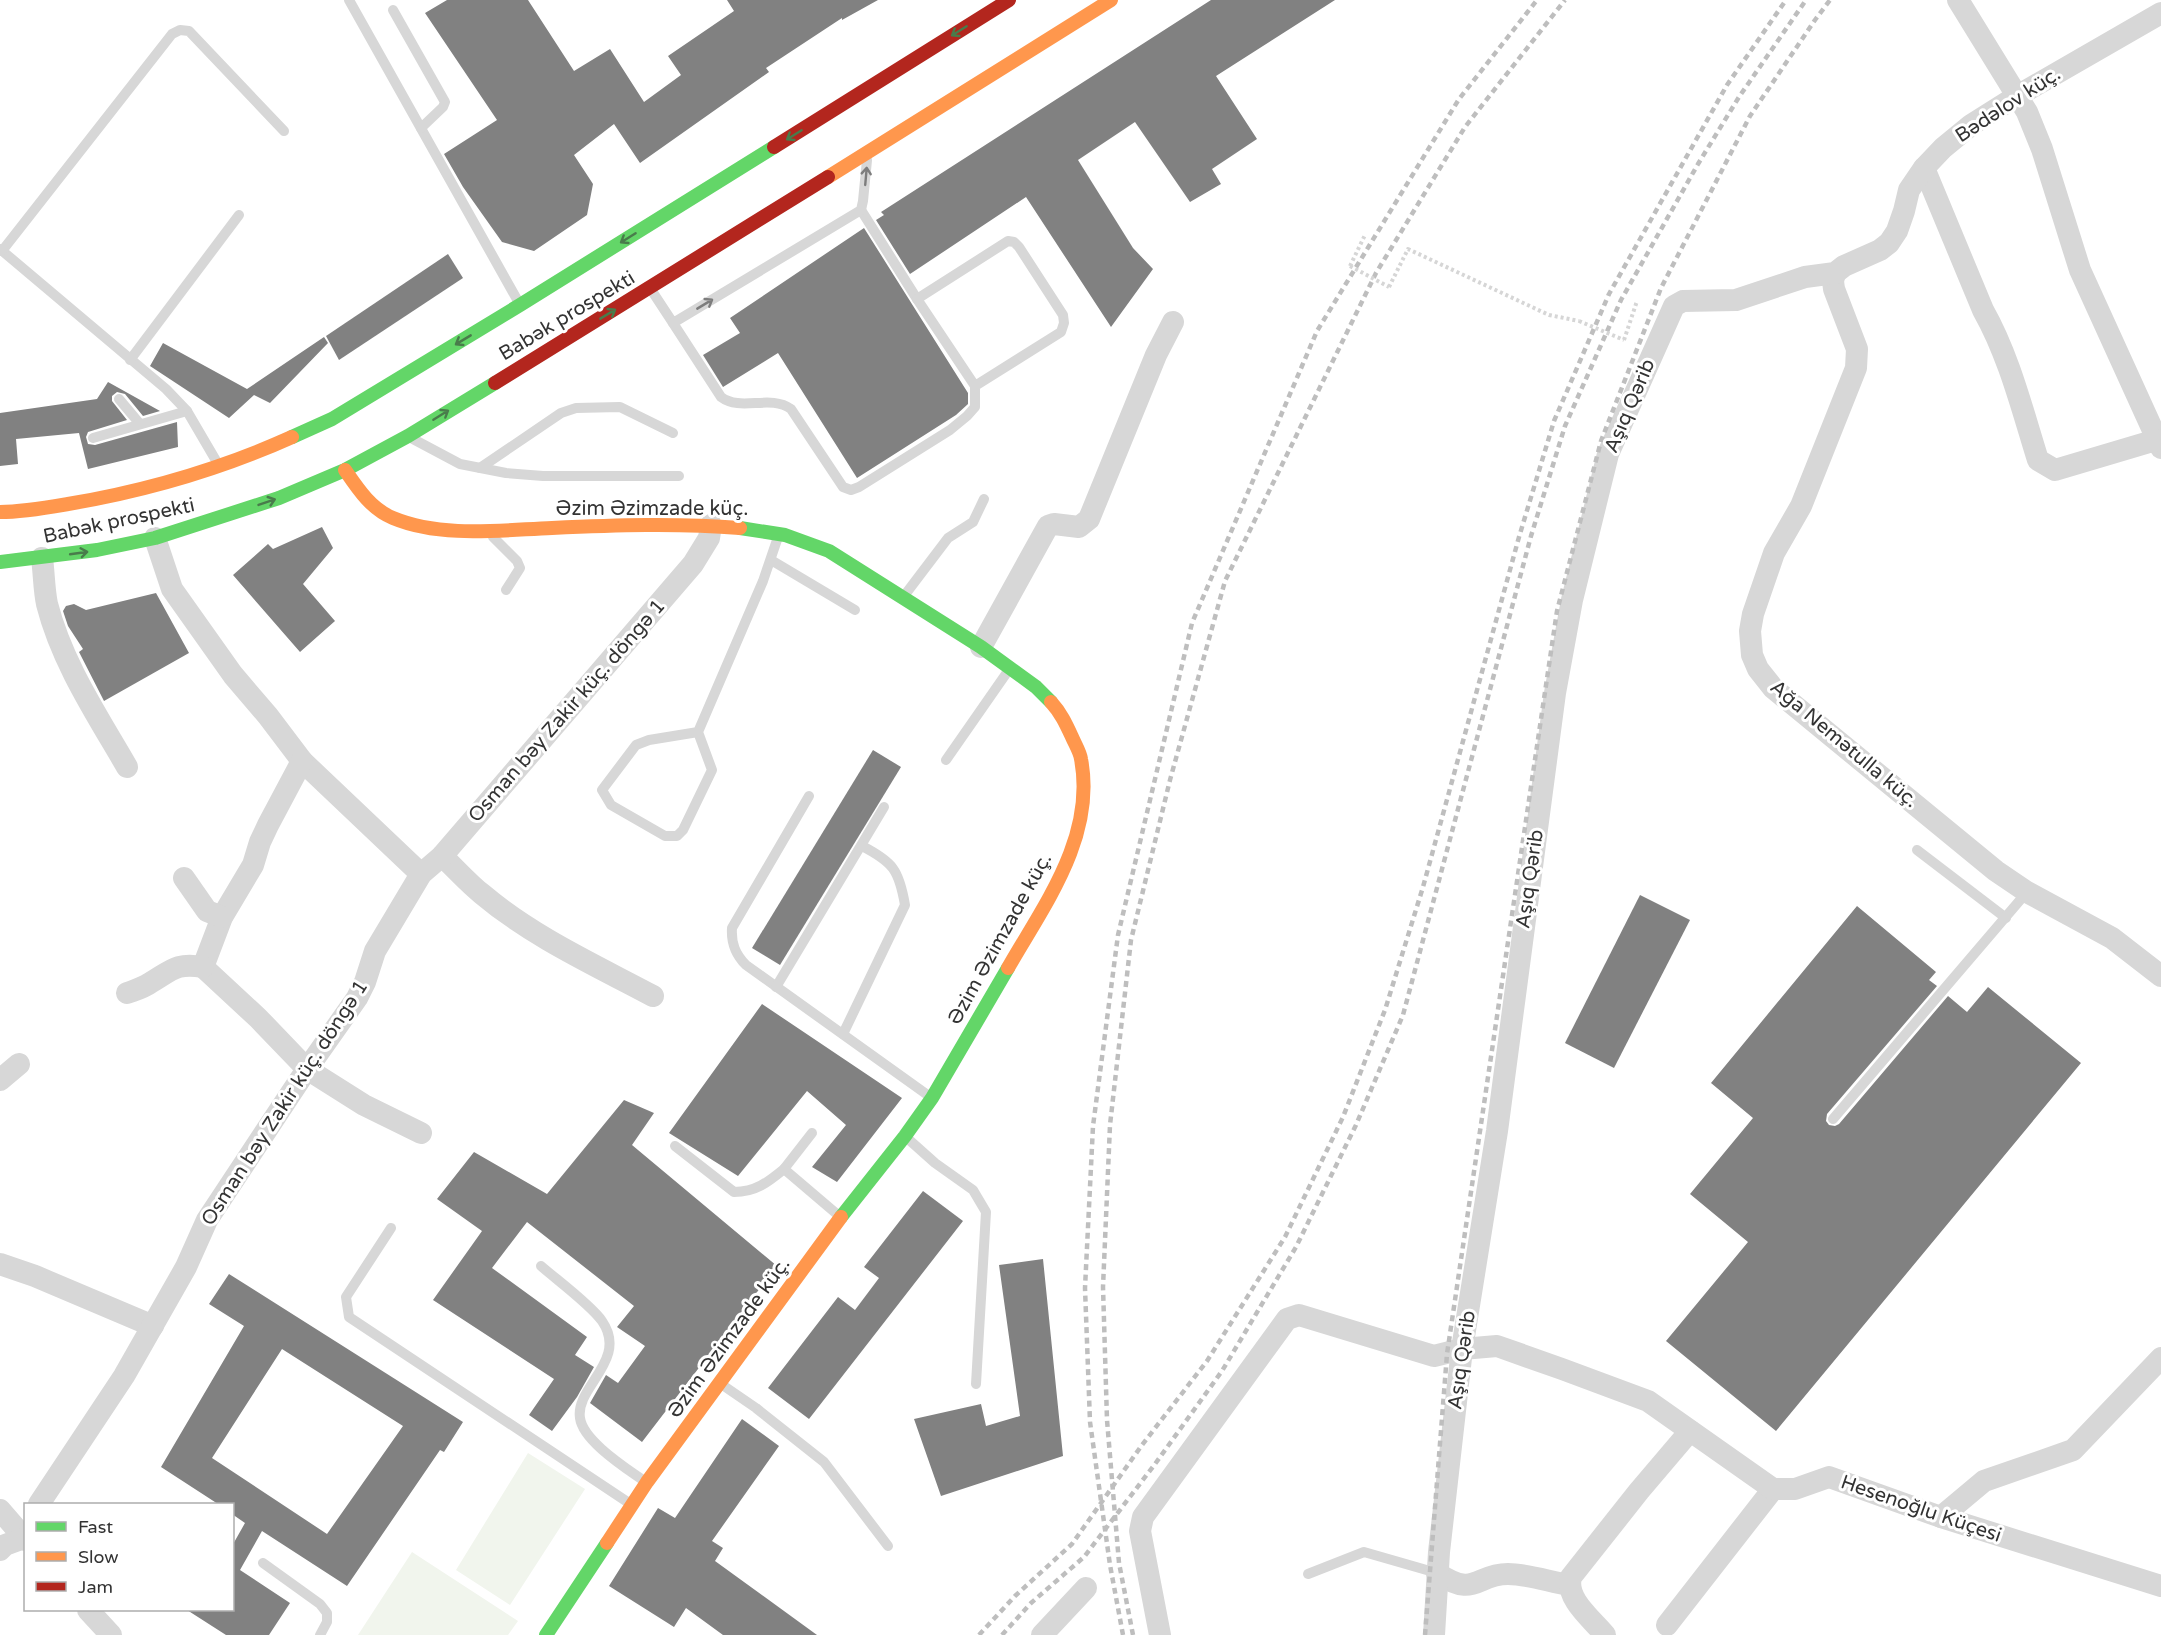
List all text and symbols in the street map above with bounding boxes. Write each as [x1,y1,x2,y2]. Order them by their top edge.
one-way arrow [951,25,968,37]
street label: Bədəlov küç. [1951,62,2065,148]
one-way arrow [786,129,803,141]
one-way arrow [861,166,872,186]
one-way arrow [620,231,637,244]
street label: Babək prospekti [495,266,639,366]
one-way arrow [696,297,713,309]
one-way arrow [599,308,616,320]
one-way arrow [455,335,472,347]
street label: Aşıq Qərib [1599,355,1661,457]
one-way arrow [432,409,449,421]
street label: Babək prospekti [41,493,197,549]
one-way arrow [257,496,276,507]
street label: Əzim Əzimzade küç. [556,497,748,521]
one-way arrow [69,547,88,558]
street label: Osman bəy Zakir küç. döngə 1 [463,594,671,828]
street label: Ağa Nemətulla küç. [1765,675,1923,813]
street label: Aşıq Qərib [1511,828,1549,930]
street label: Əzim Əzimzade küç. [943,849,1057,1029]
street label: Osman bəy Zakir küç. döngə 1 [197,976,373,1230]
street label: Əzim Əzimzade küç. [663,1253,795,1423]
street label: Aşıq Qərib [1443,1309,1481,1411]
street label: Hesenoğlu Küçesi [1837,1470,2005,1548]
legend [24,1503,234,1611]
text: Fast [78,1516,113,1538]
text: Slow [78,1546,119,1568]
text: Jam [78,1576,113,1598]

